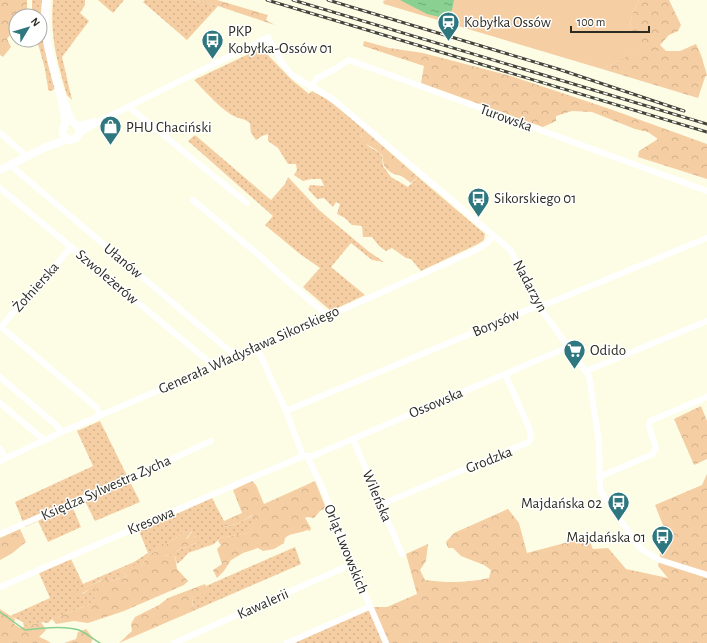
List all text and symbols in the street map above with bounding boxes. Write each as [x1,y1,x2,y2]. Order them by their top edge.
north arrow [8,8,48,48]
scale bar [571,8,649,34]
station icon: Kobyłka Ossów [436,9,462,42]
place label: Kobyłka Ossów [464,15,551,30]
text: N [29,16,42,29]
text: 100 m [577,16,605,28]
place label: PKP Kobyłka-Ossów 01 [228,24,333,56]
bus stop icon: PKP Kobyłka-Ossów 01 [200,27,226,60]
street label: Turowska [478,102,534,134]
shop icon: PHU Chaciński [98,114,124,147]
place label: PHU Chaciński [126,120,212,135]
bus stop icon: Sikorskiego 01 [465,185,491,218]
place label: Sikorskiego 01 [494,191,576,206]
street label: Ułanów [101,241,145,281]
street label: Szwoleżerów [73,247,141,307]
street label: Nadarzyn [510,257,550,315]
street label: Żołnierska [9,258,62,315]
street label: Generała Władysława Sikorskiego [156,303,342,397]
street label: Borysów [470,306,522,340]
supermarket icon: Odido [561,337,587,370]
place label: Odido [590,343,626,358]
street label: Ossowska [407,385,465,421]
street label: Grodzka [464,444,514,476]
street label: Księdza Sylwestra Zycha [39,453,173,523]
street label: Wileńska [359,468,395,524]
bus stop icon: Majdańska 02 [605,490,631,523]
place label: Majdańska 02 [521,496,602,511]
street label: Orląt Lwowskich [321,502,371,596]
street label: Kresowa [125,504,177,538]
bus stop icon: Majdańska 01 [649,524,675,557]
place label: Majdańska 01 [567,530,646,545]
street label: Kawalerii [235,586,291,622]

